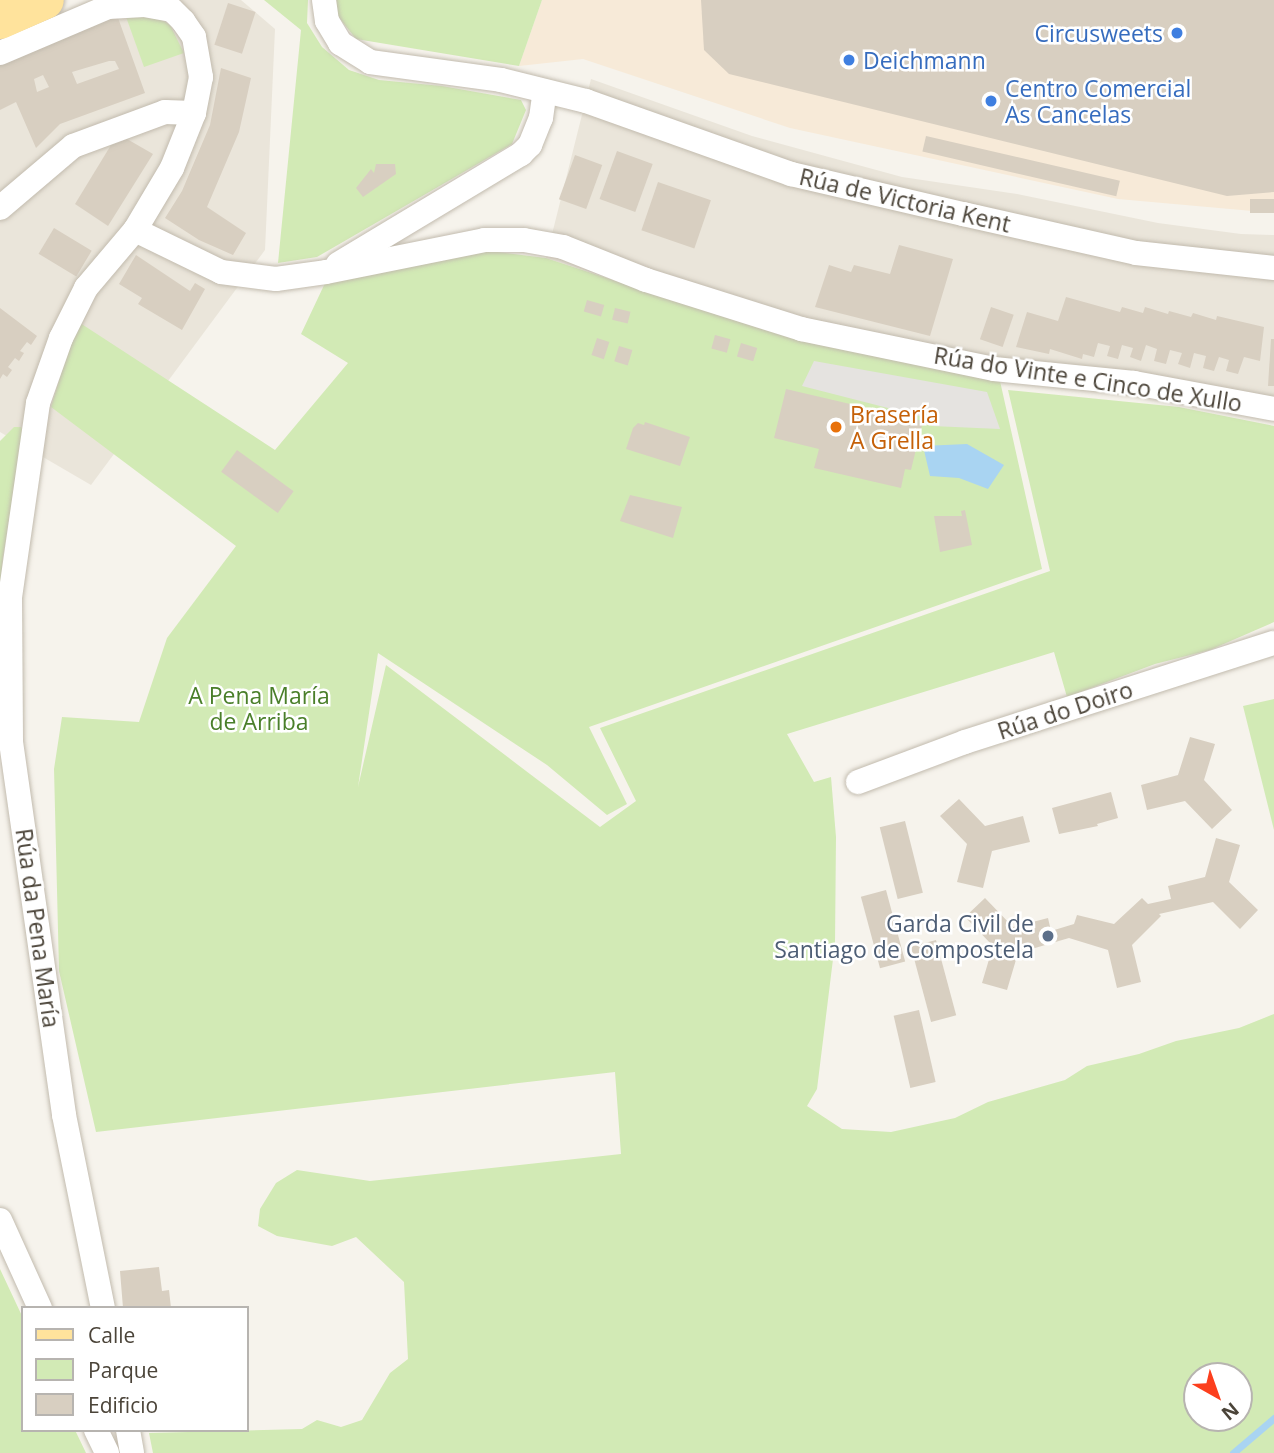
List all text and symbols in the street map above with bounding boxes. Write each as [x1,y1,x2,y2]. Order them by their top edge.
place label: Circusweets [1034,19,1163,47]
marker: Circusweets [1169,25,1185,41]
place label: Deichmann [863,46,986,74]
marker: Deichmann [841,52,857,68]
place label: Centro Comercial As Cancelas [1005,74,1191,128]
marker: Centro Comercial As Cancelas [983,93,999,109]
street label: Rúa de Victoria Kent [797,162,1013,238]
street label: Rúa do Vinte e Cinco de Xullo [932,341,1244,417]
place label: Brasería A Grella [850,400,939,454]
marker: Brasería A Grella [828,419,844,435]
street label: Rúa do Doiro [994,675,1136,745]
park label: A Pena María de Arriba [188,681,330,735]
street label: Rúa da Pena María [10,827,66,1029]
place label: Garda Civil de Santiago de Compostela [774,909,1034,963]
marker: Garda Civil de Santiago de Compostela [1040,928,1056,944]
legend [21,1306,248,1432]
text: Calle [88,1321,135,1349]
text: Parque [88,1356,158,1384]
north arrow [1183,1362,1253,1432]
text: Edificio [88,1391,158,1419]
text: N [1216,1397,1244,1426]

